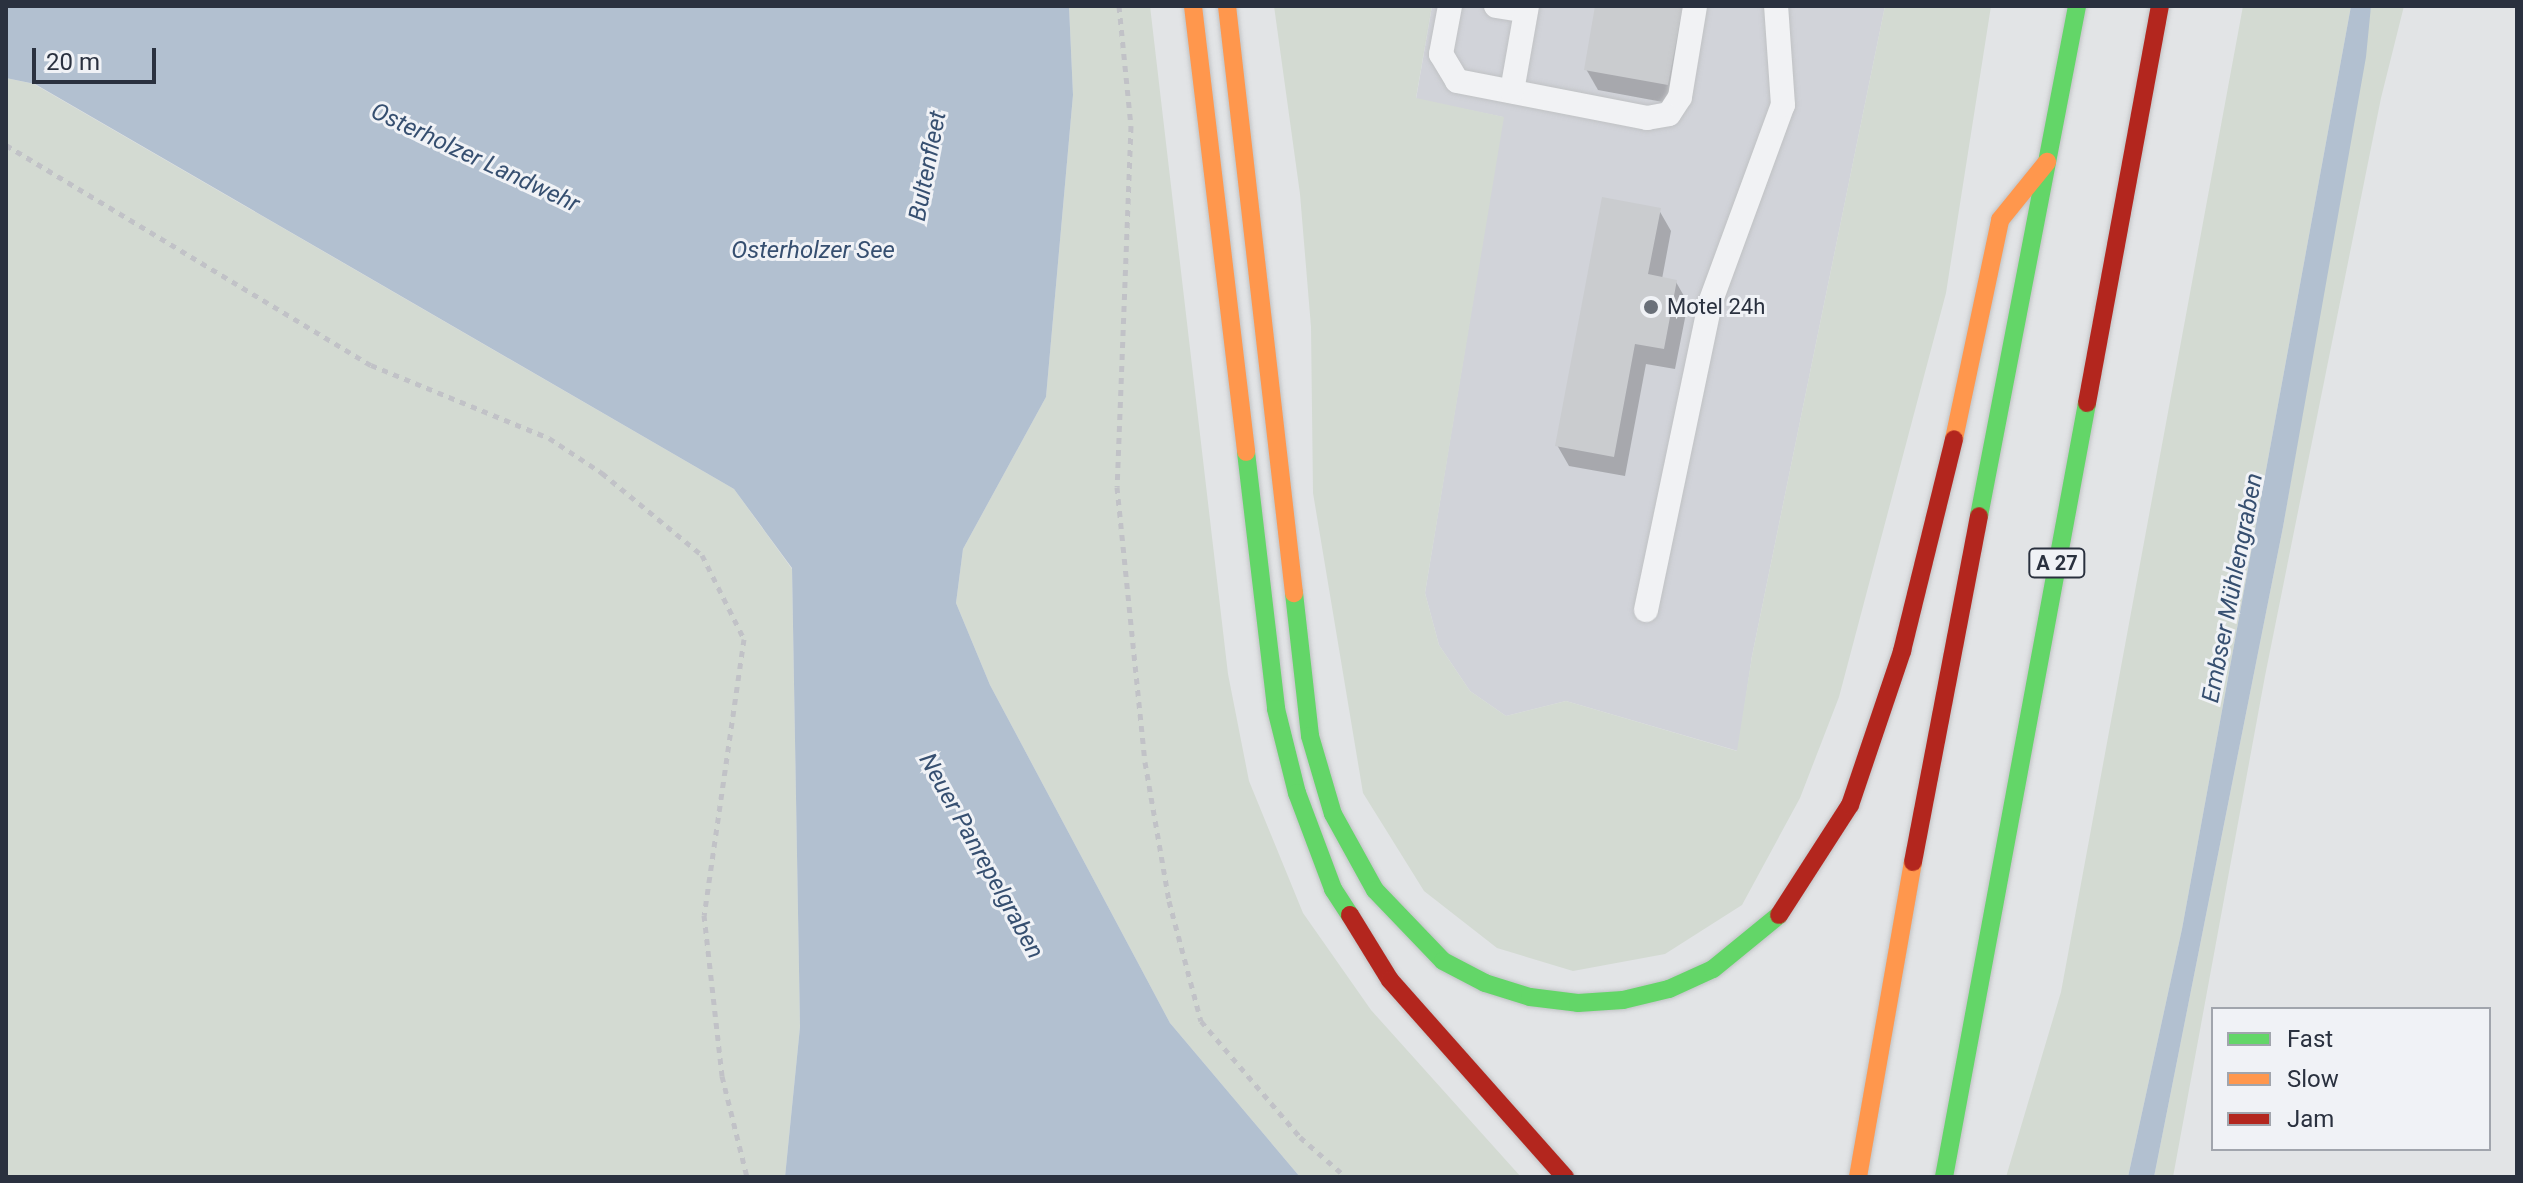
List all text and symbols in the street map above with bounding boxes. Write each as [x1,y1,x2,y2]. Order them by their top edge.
scale bar [36,32,160,82]
text: 20 m [46,48,100,76]
water label: Osterholzer Landwehr [366,97,584,219]
water label: Bultenfleet [903,109,953,223]
water label: Osterholzer See [731,237,895,265]
place label: Motel 24h [1667,294,1765,320]
marker: Motel 24h [1642,298,1660,316]
water label: Embser Mühlengraben [2197,471,2269,705]
road number: A 27 [2027,547,2087,579]
water label: Neuer Panrepelgraben [913,748,1049,964]
legend [2211,1007,2491,1151]
text: Fast [2287,1025,2333,1053]
text: Slow [2287,1065,2339,1093]
text: Jam [2287,1105,2334,1133]

